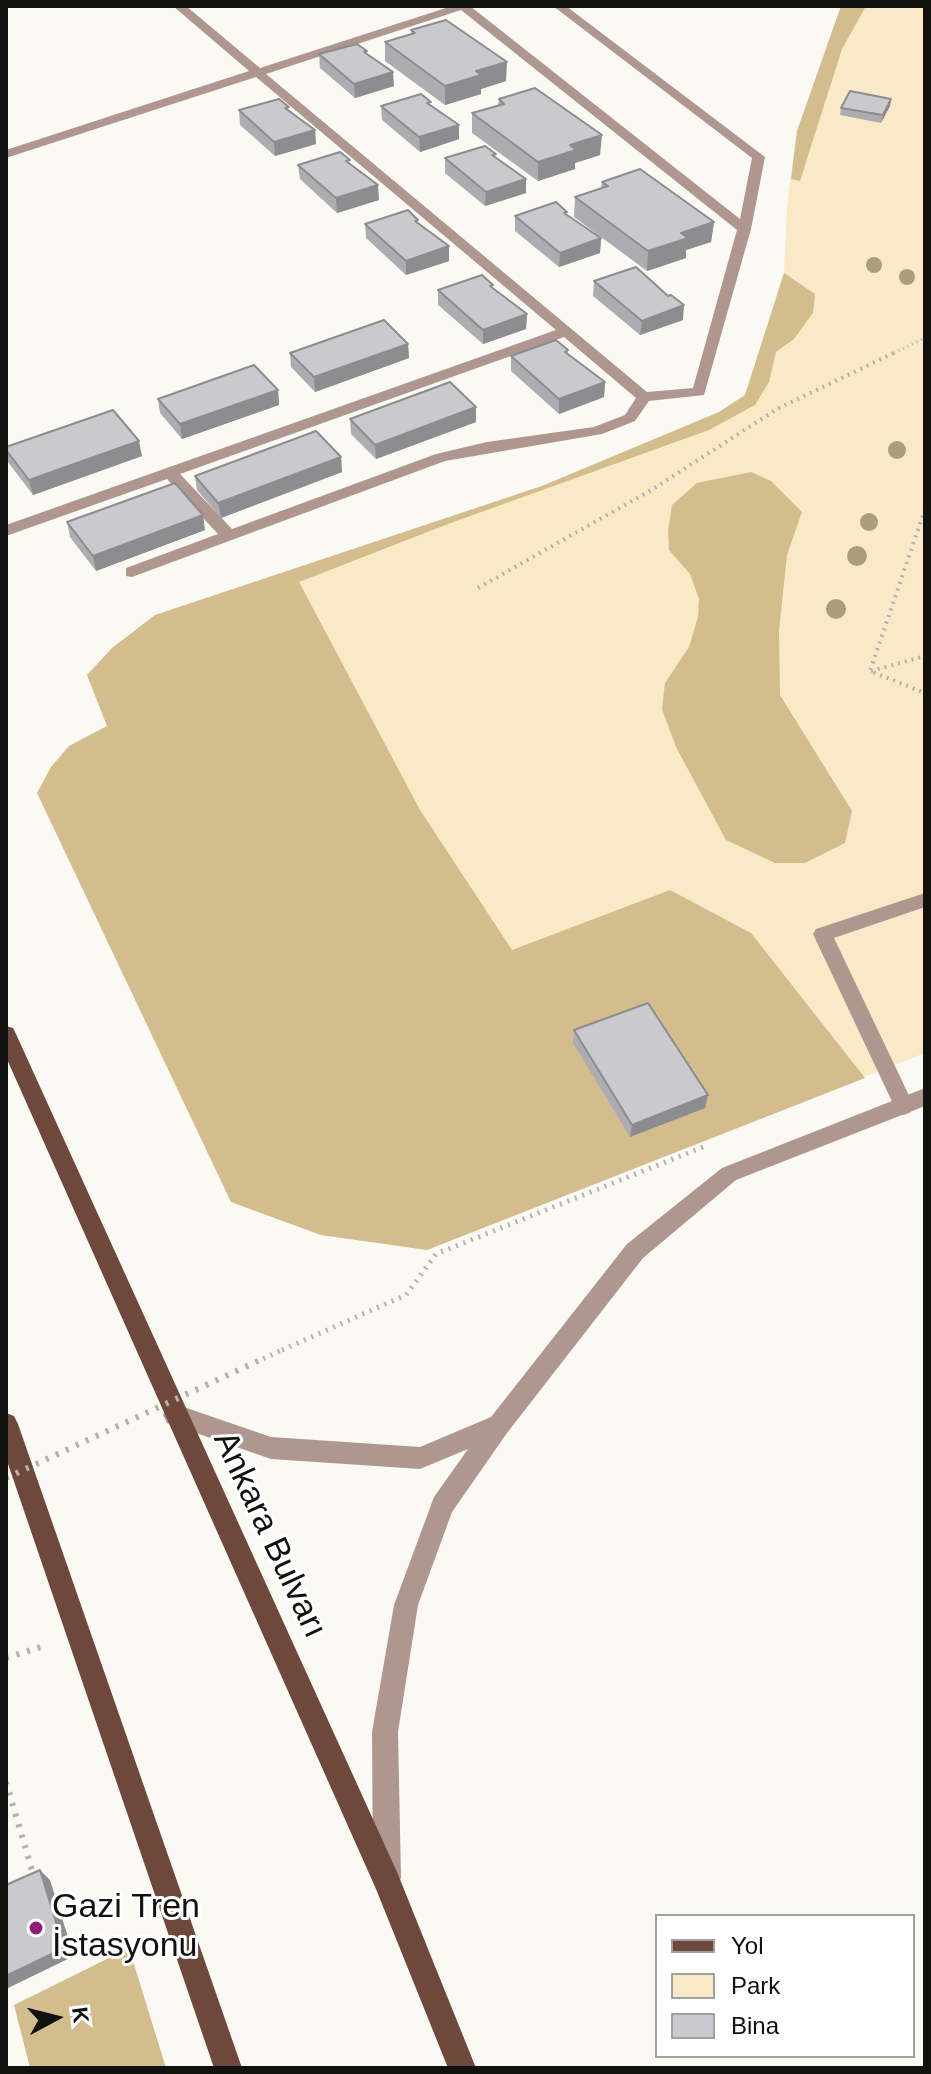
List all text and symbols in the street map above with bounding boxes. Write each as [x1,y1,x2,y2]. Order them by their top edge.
street label: Ankara Bulvarı [203,1425,335,1645]
place label: Gazi Tren İstasyonu [52,1888,200,1968]
legend [655,1914,915,2058]
marker: Gazi Tren İstasyonu [27,1919,45,1937]
text: Yol [731,1932,763,1959]
text: Park [731,1972,780,1999]
north arrow [16,1978,96,2058]
text: K [67,2006,94,2024]
text: Bina [731,2012,779,2039]

